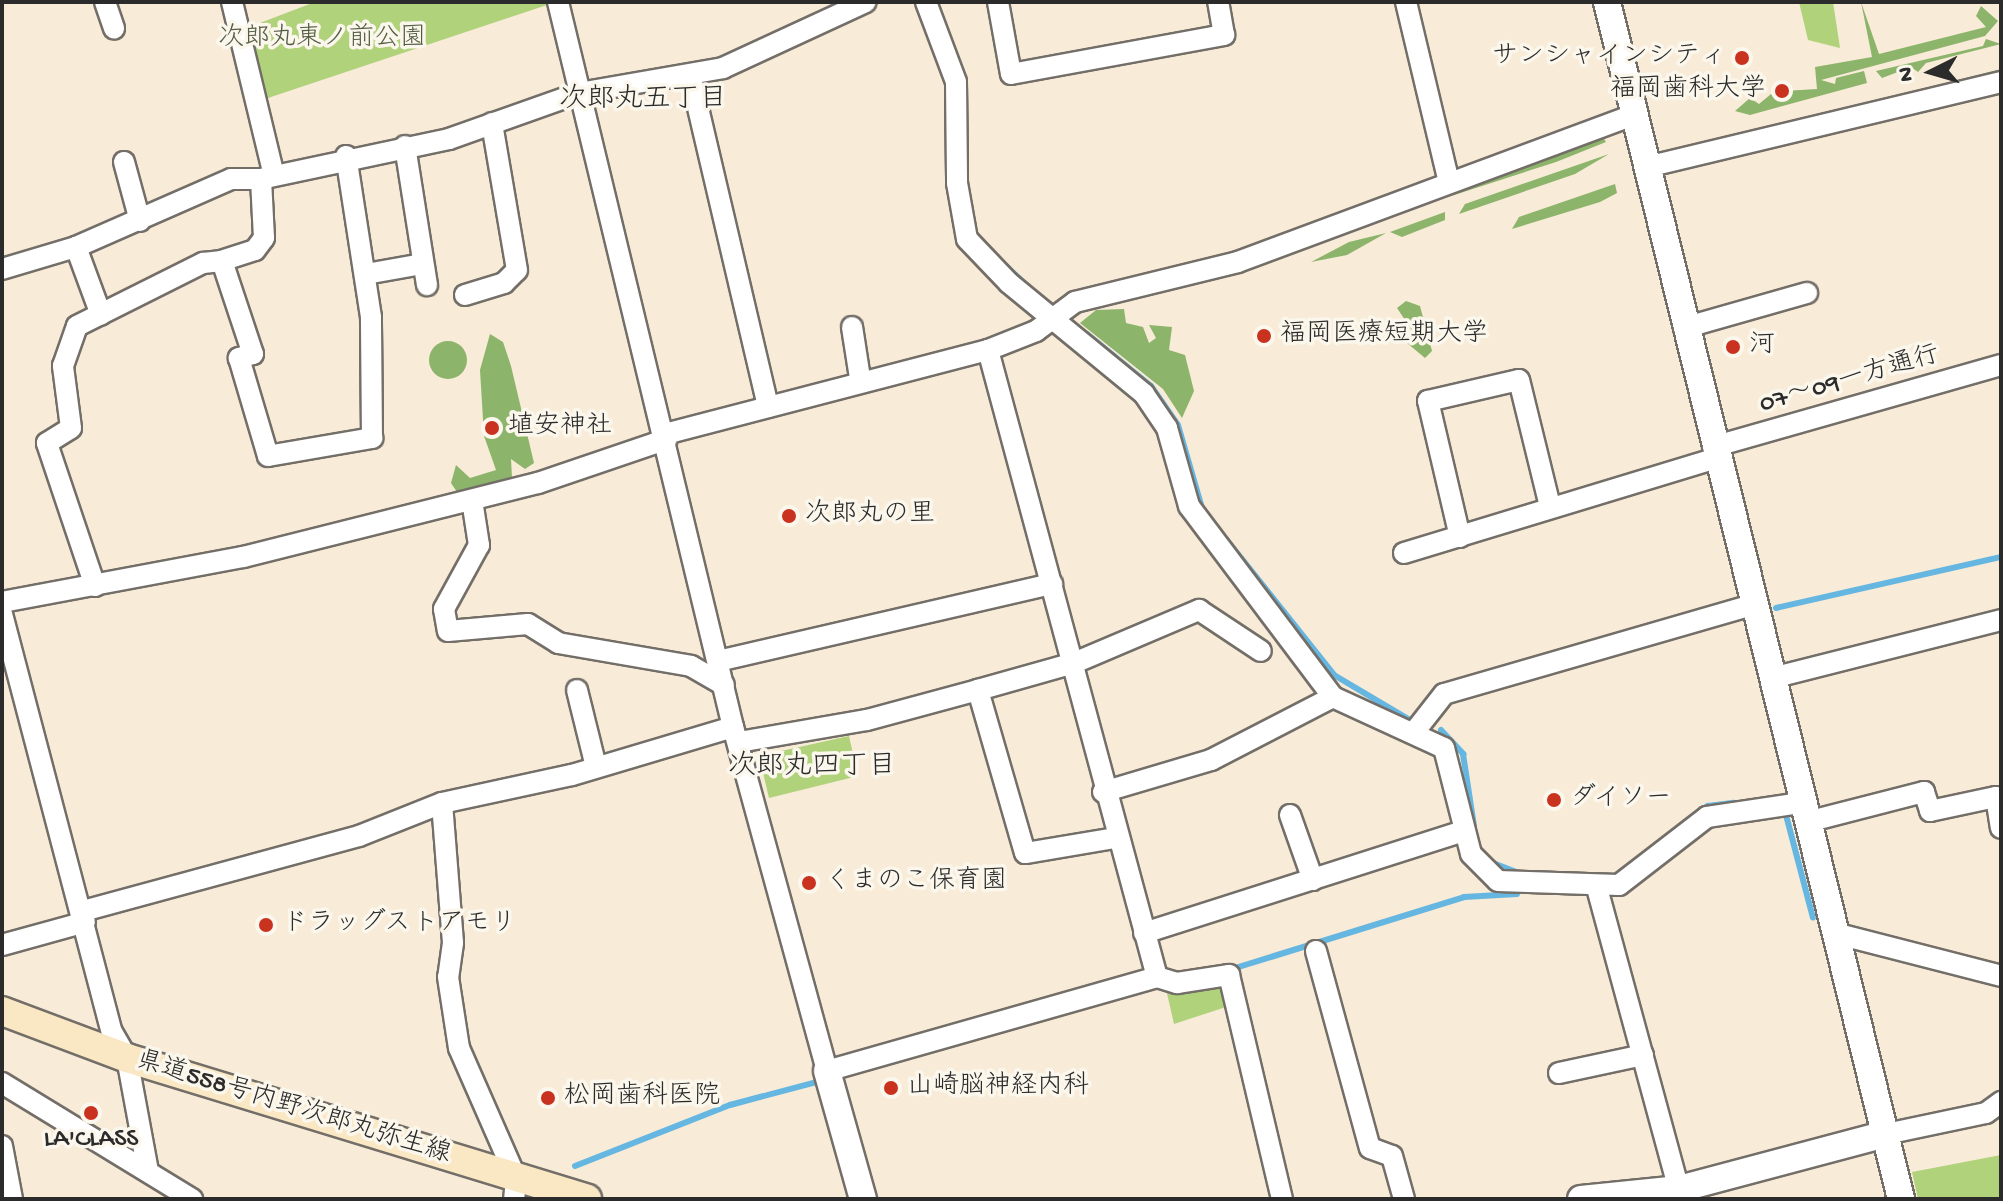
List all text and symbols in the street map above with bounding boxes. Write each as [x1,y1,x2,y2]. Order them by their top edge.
park label: 次郎丸東ノ前公園 [218,24,426,56]
north arrow [1891,32,1971,112]
place label: サンシャインシティ [1492,42,1726,74]
marker: サンシャインシティ [1733,49,1751,67]
text: N [1894,66,1921,82]
place label: 福岡歯科大学 [1610,75,1766,107]
marker: 福岡歯科大学 [1773,82,1791,100]
district label: 次郎丸五丁目 [559,84,727,118]
place label: 福岡医療短期大学 [1280,320,1488,352]
marker: 福岡医療短期大学 [1255,327,1273,345]
place label: 河 [1749,331,1775,363]
marker: 河 [1724,338,1742,356]
street label: 07～09一方通行 [1756,340,1944,422]
place label: 埴安神社 [508,412,612,444]
marker: 埴安神社 [483,419,501,437]
place label: 次郎丸の里 [805,500,935,532]
marker: 次郎丸の里 [780,507,798,525]
district label: 次郎丸四丁目 [728,751,896,785]
place label: ダイソー [1570,784,1674,816]
marker: ダイソー [1545,791,1563,809]
place label: くまのこ保育園 [825,867,1007,899]
marker: くまのこ保育園 [800,874,818,892]
place label: ドラッグストアモリ [282,909,516,941]
marker: ドラッグストアモリ [257,916,275,934]
street label: 県道558号内野次郎丸弥生線 [132,1046,454,1172]
place label: 山崎脳神経内科 [907,1072,1089,1104]
marker: 山崎脳神経内科 [882,1079,900,1097]
place label: 松岡歯科医院 [564,1082,720,1114]
marker: 松岡歯科医院 [539,1089,557,1107]
marker: LA'CLASS [82,1104,100,1122]
place label: LA'CLASS [44,1125,138,1157]

